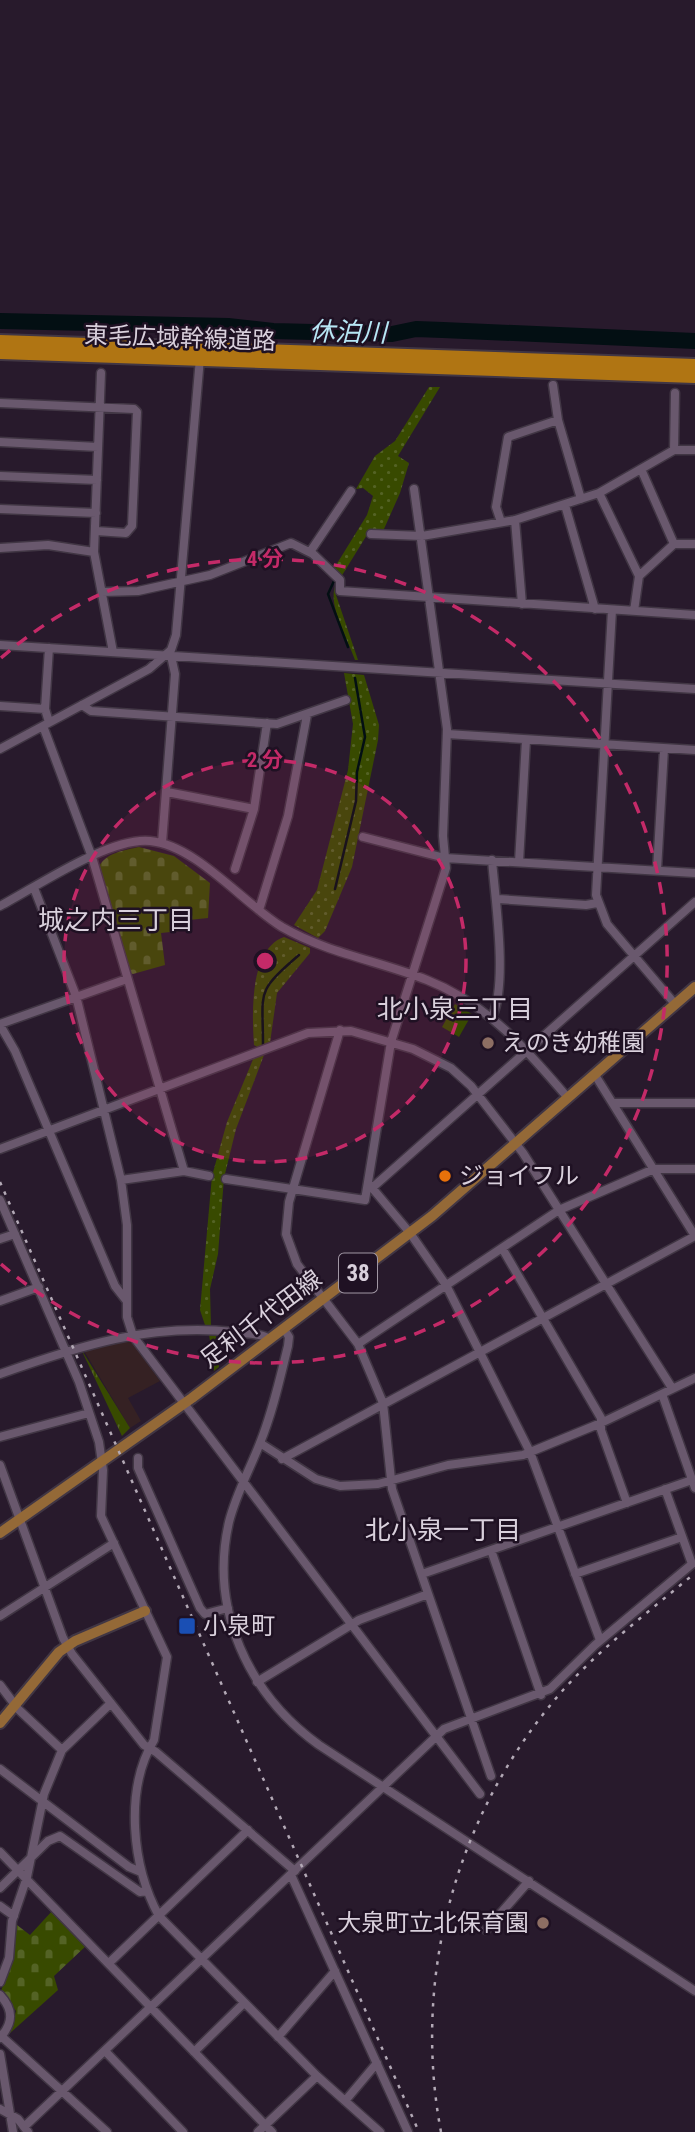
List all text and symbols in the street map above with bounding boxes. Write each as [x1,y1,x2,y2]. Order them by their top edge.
water label: 休泊川 [309,316,390,348]
street label: 東毛広域幹線道路 [84,321,276,355]
text: 4 分 [247,547,283,571]
text: 2 分 [247,748,283,772]
district label: 城之内三丁目 [38,905,194,935]
centre of rings [253,949,277,973]
district label: 北小泉三丁目 [377,994,533,1024]
place label: えのき幼稚園 [502,1029,645,1057]
marker: えのき幼稚園 [480,1035,496,1051]
place label: ジョイフル [459,1162,579,1190]
marker: ジョイフル [437,1168,453,1184]
road number: 38 [339,1254,377,1292]
street label: 足利千代田線 [195,1264,327,1374]
district label: 北小泉一丁目 [365,1515,521,1545]
place label: 小泉町 [203,1612,275,1640]
marker: 小泉町 [177,1616,197,1636]
place label: 大泉町立北保育園 [337,1909,529,1937]
marker: 大泉町立北保育園 [535,1915,551,1931]

